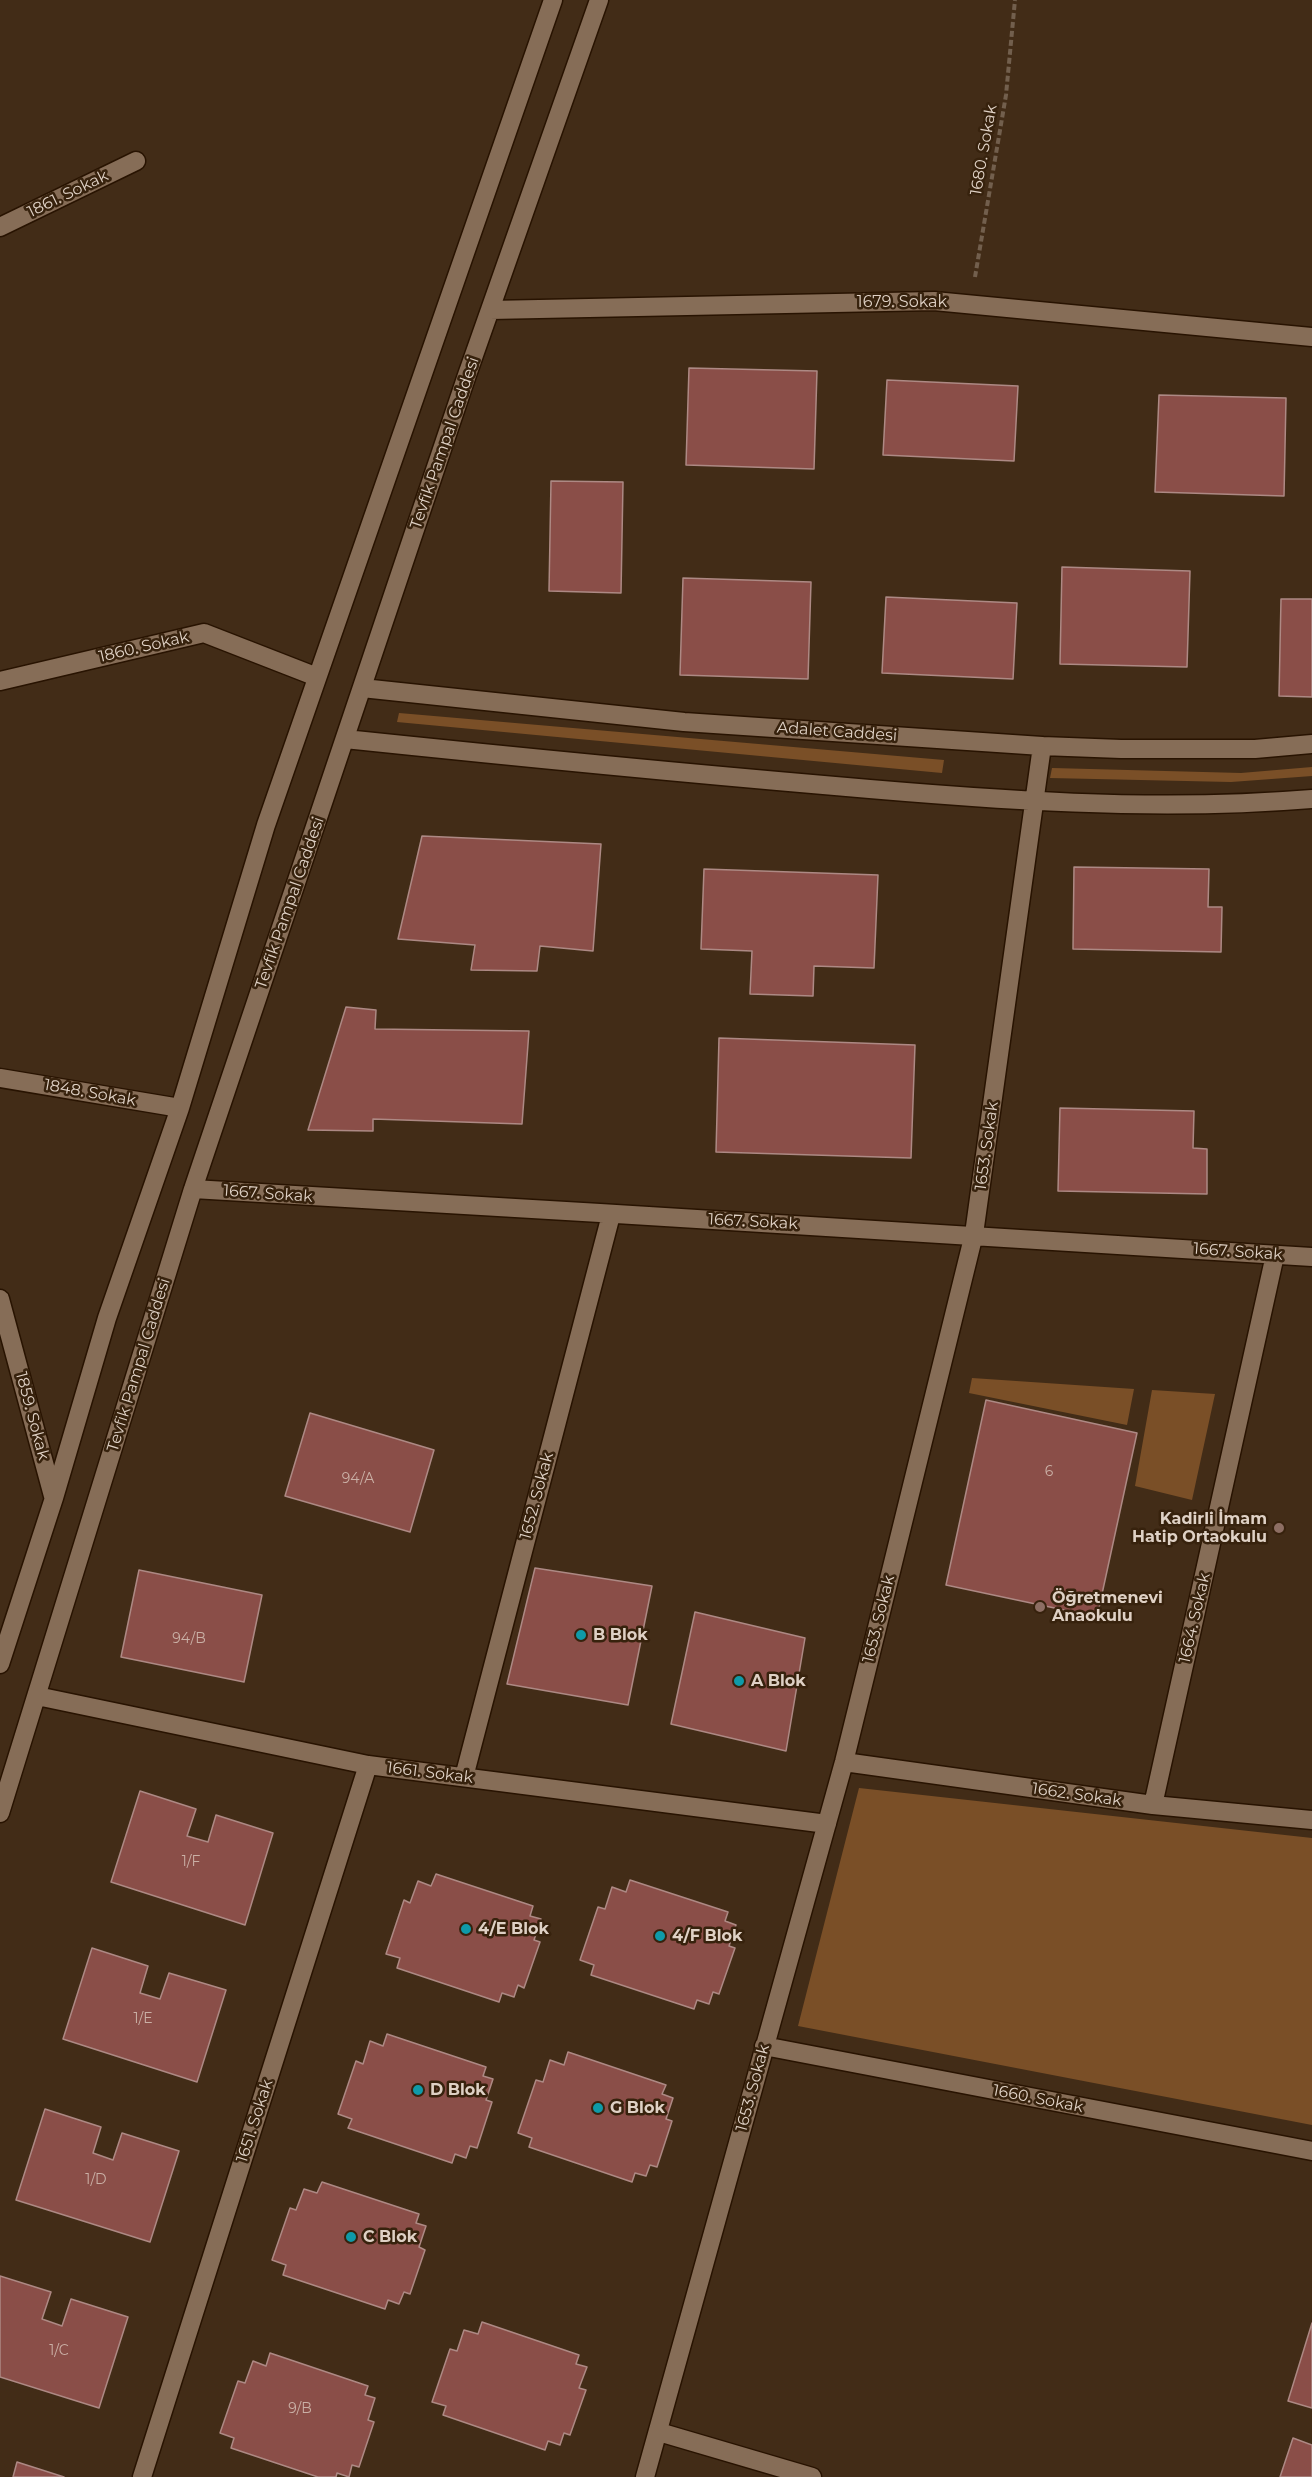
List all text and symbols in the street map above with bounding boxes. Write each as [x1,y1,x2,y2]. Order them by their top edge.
street label: 1680. Sokak [967,103,1001,197]
street label: 1861. Sokak [25,166,111,222]
street label: 1679. Sokak [857,292,947,312]
street label: Tevfik Pampal Caddesi [407,354,483,532]
street label: 1860. Sokak [97,627,191,667]
street label: Adalet Caddesi [776,718,898,746]
street label: Tevfik Pampal Caddesi [252,814,328,992]
street label: 1848. Sokak [43,1075,137,1111]
street label: 1653. Sokak [971,1100,1003,1192]
street label: 1667. Sokak [223,1181,313,1207]
street label: 1667. Sokak [708,1210,798,1234]
street label: 1667. Sokak [1193,1239,1283,1265]
street label: Tevfik Pampal Caddesi [103,1276,175,1454]
street label: 1859. Sokak [11,1370,53,1462]
street label: 1652. Sokak [516,1450,558,1542]
house number: 6 [1045,1464,1053,1480]
house number: 94/A [342,1471,374,1487]
place label: Kadirli İmam Hatip Ortaokulu [1132,1509,1267,1547]
marker: Kadirli İmam Hatip Ortaokulu [1272,1521,1286,1535]
street label: 1664. Sokak [1175,1571,1215,1665]
street label: 1653. Sokak [859,1573,899,1665]
place label: Öğretmenevi Anaokulu [1052,1588,1163,1626]
marker: Öğretmenevi Anaokulu [1033,1600,1047,1614]
place label: B Blok [593,1625,648,1645]
marker: B Blok [574,1628,588,1642]
house number: 94/B [172,1631,206,1647]
place label: A Blok [751,1671,806,1691]
marker: A Blok [732,1674,746,1688]
street label: 1661. Sokak [386,1758,474,1788]
street label: 1662. Sokak [1031,1779,1123,1811]
house number: 1/F [182,1854,200,1870]
place label: 4/E Blok [478,1919,549,1939]
marker: 4/E Blok [459,1922,473,1936]
place label: 4/F Blok [672,1926,742,1946]
marker: 4/F Blok [653,1929,667,1943]
house number: 1/E [133,2011,153,2027]
street label: 1653. Sokak [732,2042,774,2134]
street label: 1651. Sokak [233,2077,277,2165]
place label: D Blok [430,2080,486,2100]
street label: 1660. Sokak [991,2081,1085,2117]
marker: D Blok [411,2083,425,2097]
place label: G Blok [610,2098,665,2118]
marker: G Blok [591,2101,605,2115]
house number: 1/D [85,2172,107,2188]
place label: C Blok [363,2227,417,2247]
marker: C Blok [344,2230,358,2244]
house number: 1/C [49,2343,69,2359]
house number: 9/B [288,2401,312,2417]

